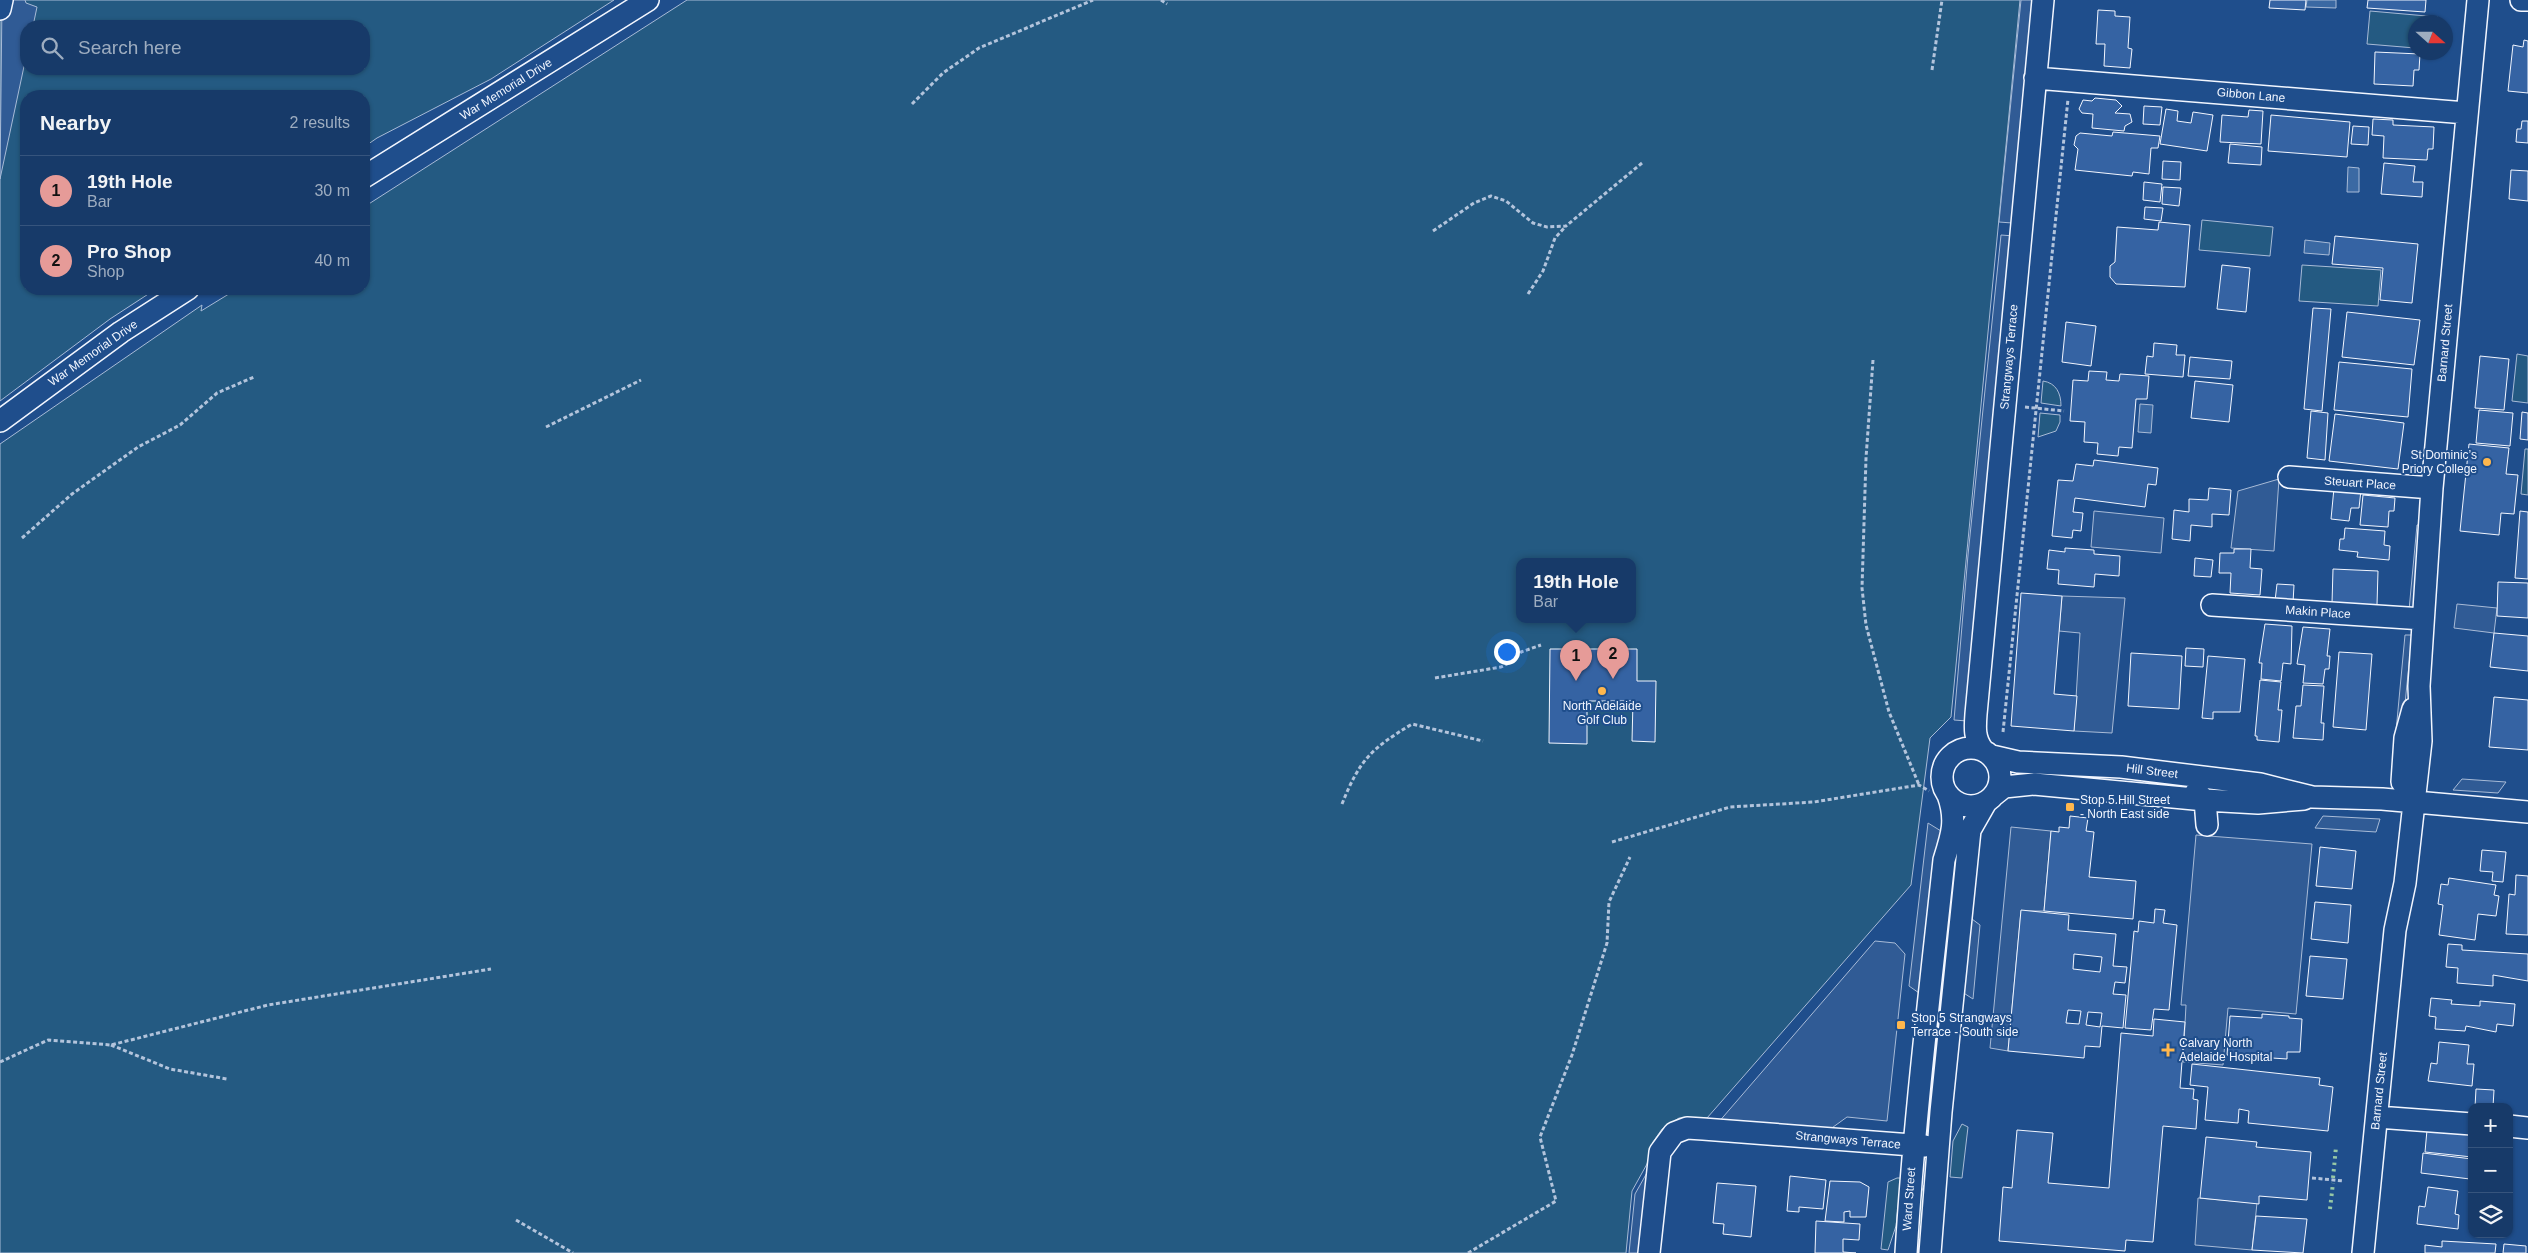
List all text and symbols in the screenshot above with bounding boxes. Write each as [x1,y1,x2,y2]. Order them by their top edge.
north arrow [2408,15,2453,60]
search box [20,20,370,75]
icon: search [38,34,66,62]
text: Search here [78,37,182,58]
street label: War Memorial Drive [458,55,555,123]
street label: Gibbon Lane [2216,85,2286,105]
text: Nearby [40,111,111,134]
text: 2 results [290,114,350,131]
text: 19th Hole [87,171,173,192]
text: 1 [52,182,60,199]
text: 30 m [314,182,350,199]
text: Bar [87,193,112,210]
text: Pro Shop [87,241,171,262]
text: 2 [52,252,60,269]
text: 40 m [314,252,350,269]
text: Shop [87,263,124,280]
street label: Strangways Terrace [1997,303,2021,410]
street label: Barnard Street [2435,303,2455,382]
street label: War Memorial Drive [46,317,141,389]
place label: St Dominic’s Priory College [2402,448,2477,476]
marker: St Dominic’s Priory College [2481,456,2493,468]
street label: Steuart Place [2324,474,2397,493]
popup [1516,558,1636,623]
text: 19th Hole [1533,571,1619,592]
text: Bar [1533,593,1558,610]
street label: Makin Place [2285,603,2351,621]
pin: 2 [1597,638,1629,679]
your location [1494,639,1520,665]
pin: 1 [1560,640,1592,681]
marker: North Adelaide Golf Club [1596,685,1608,697]
place label: North Adelaide Golf Club [1563,699,1642,727]
street label: Hill Street [2125,761,2179,781]
place label: Stop 5 Hill Street - North East side [2080,793,2171,821]
marker: Stop 5 Hill Street - North East side [2064,801,2076,813]
place label: Stop 5 Strangways Terrace - South side [1911,1011,2019,1039]
marker: Stop 5 Strangways Terrace - South side [1895,1019,1907,1031]
place label: Calvary North Adelaide Hospital [2179,1036,2272,1064]
marker: Calvary North Adelaide Hospital [2161,1043,2175,1057]
street label: Barnard Street [2368,1051,2390,1131]
map controls [2468,1103,2513,1238]
button: + [2468,1103,2513,1148]
street label: Strangways Terrace [1795,1128,1902,1152]
button: − [2468,1148,2513,1193]
street label: Ward Street [1900,1166,1918,1231]
button: layers [2468,1193,2513,1238]

